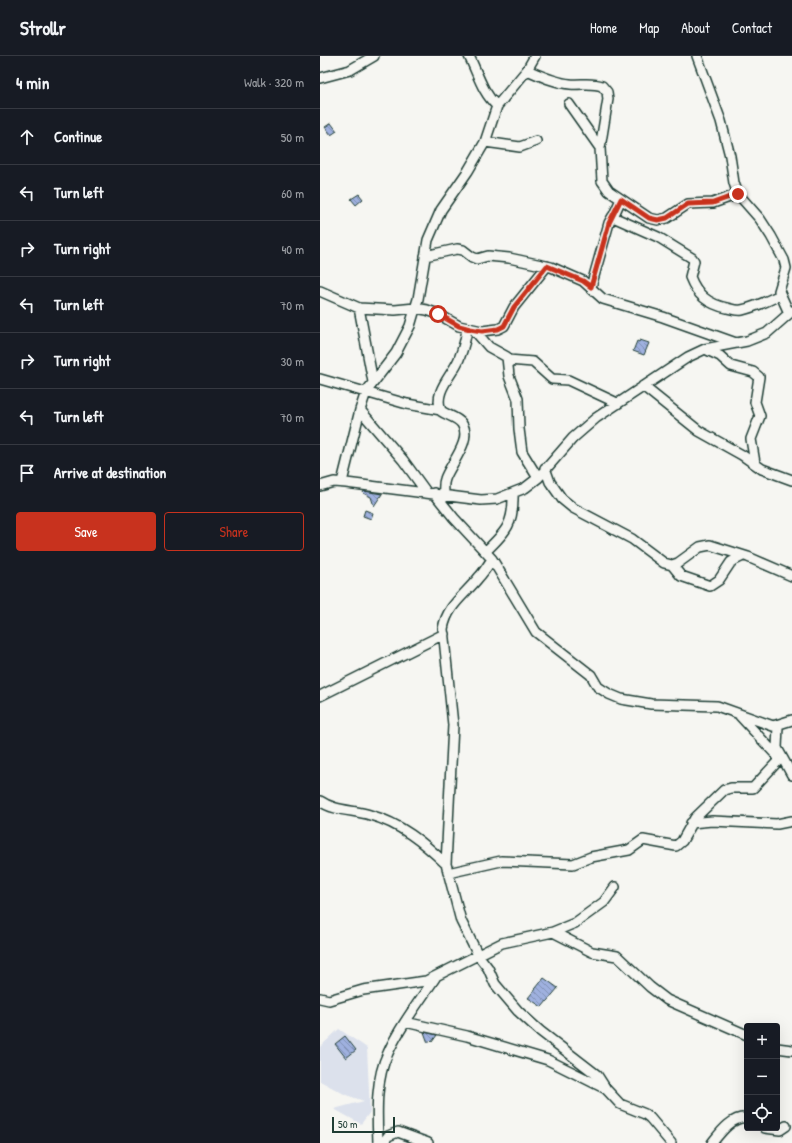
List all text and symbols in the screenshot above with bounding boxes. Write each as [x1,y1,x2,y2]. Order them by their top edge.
text: Strollr [20,15,66,41]
text: Home [590,18,617,37]
text: Map [639,18,659,37]
text: About [681,18,710,37]
text: Contact [732,18,772,37]
text: 4 min [16,71,49,94]
text: Walk · 320 m [244,73,304,91]
icon: ahead [16,126,38,148]
text: Continue [54,126,102,147]
text: 50 m [281,128,304,146]
icon: left [16,182,38,204]
text: Turn left [54,182,104,203]
text: 60 m [281,184,304,202]
route end [729,185,747,203]
icon: right [16,238,38,260]
text: Turn right [54,238,110,259]
text: 40 m [281,240,304,258]
icon: left [16,294,38,316]
text: Turn left [54,294,104,315]
text: 70 m [280,296,304,314]
route start [429,305,447,323]
icon: right [16,350,38,372]
text: Turn right [54,350,110,371]
text: 30 m [281,352,304,370]
icon: left [16,406,38,428]
text: Turn left [54,406,104,427]
text: 70 m [280,408,304,426]
icon: arrive [16,462,38,484]
text: Arrive at destination [54,462,166,483]
button: Save [16,512,156,551]
button: Share [164,512,304,551]
map controls [744,1023,780,1131]
button: + [744,1023,780,1059]
button: − [744,1059,780,1095]
button: locate [744,1095,780,1131]
scale bar [332,1115,395,1134]
text: 50 m [338,1117,358,1131]

